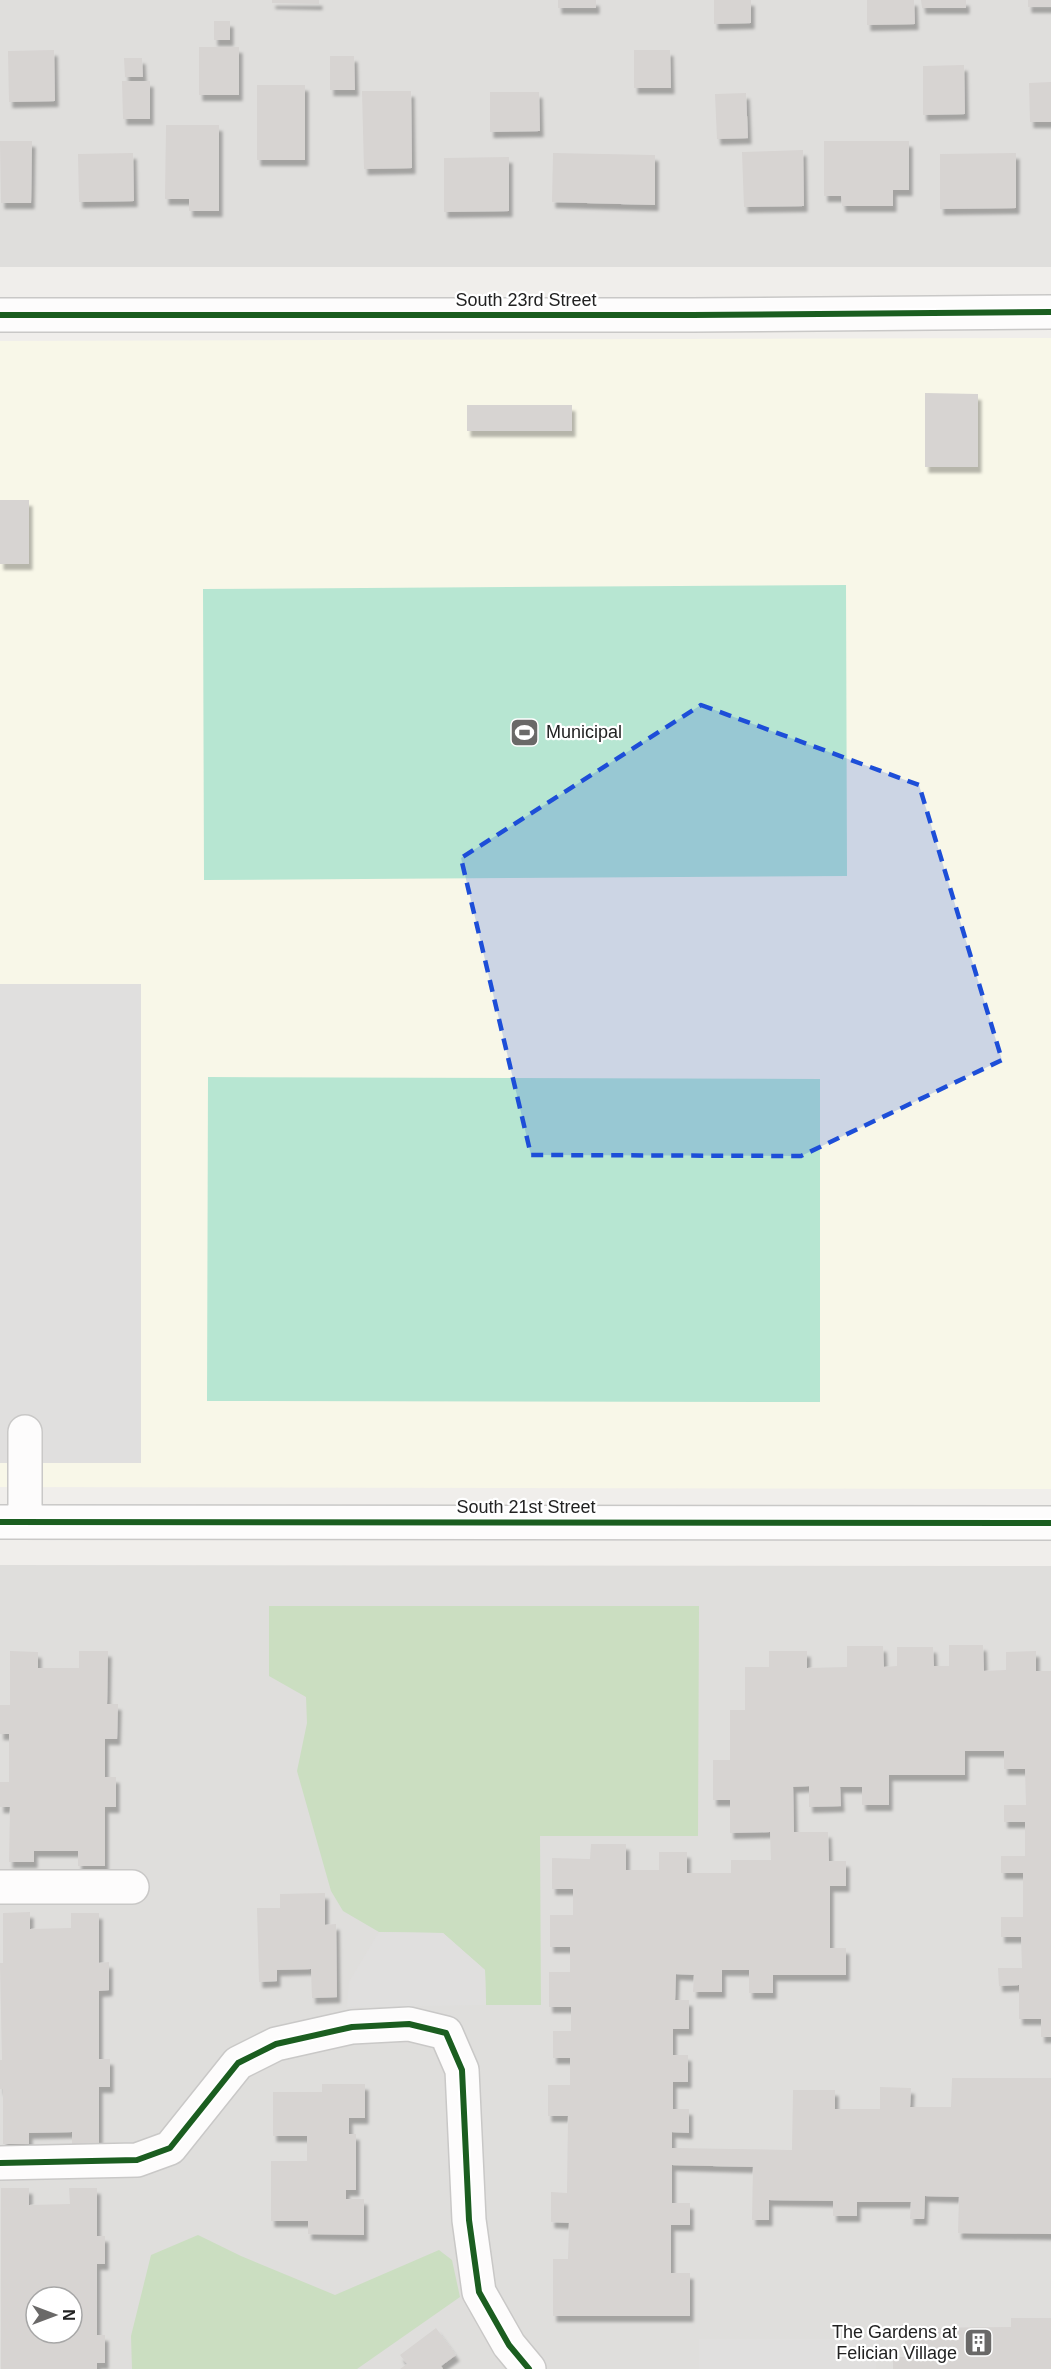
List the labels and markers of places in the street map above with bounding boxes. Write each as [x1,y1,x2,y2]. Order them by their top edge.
sports icon: Municipal [509,716,541,748]
place label: Municipal [546,722,622,742]
place label: The Gardens at Felician Village [832,2322,957,2363]
building icon: The Gardens at Felician Village [962,2326,994,2358]

